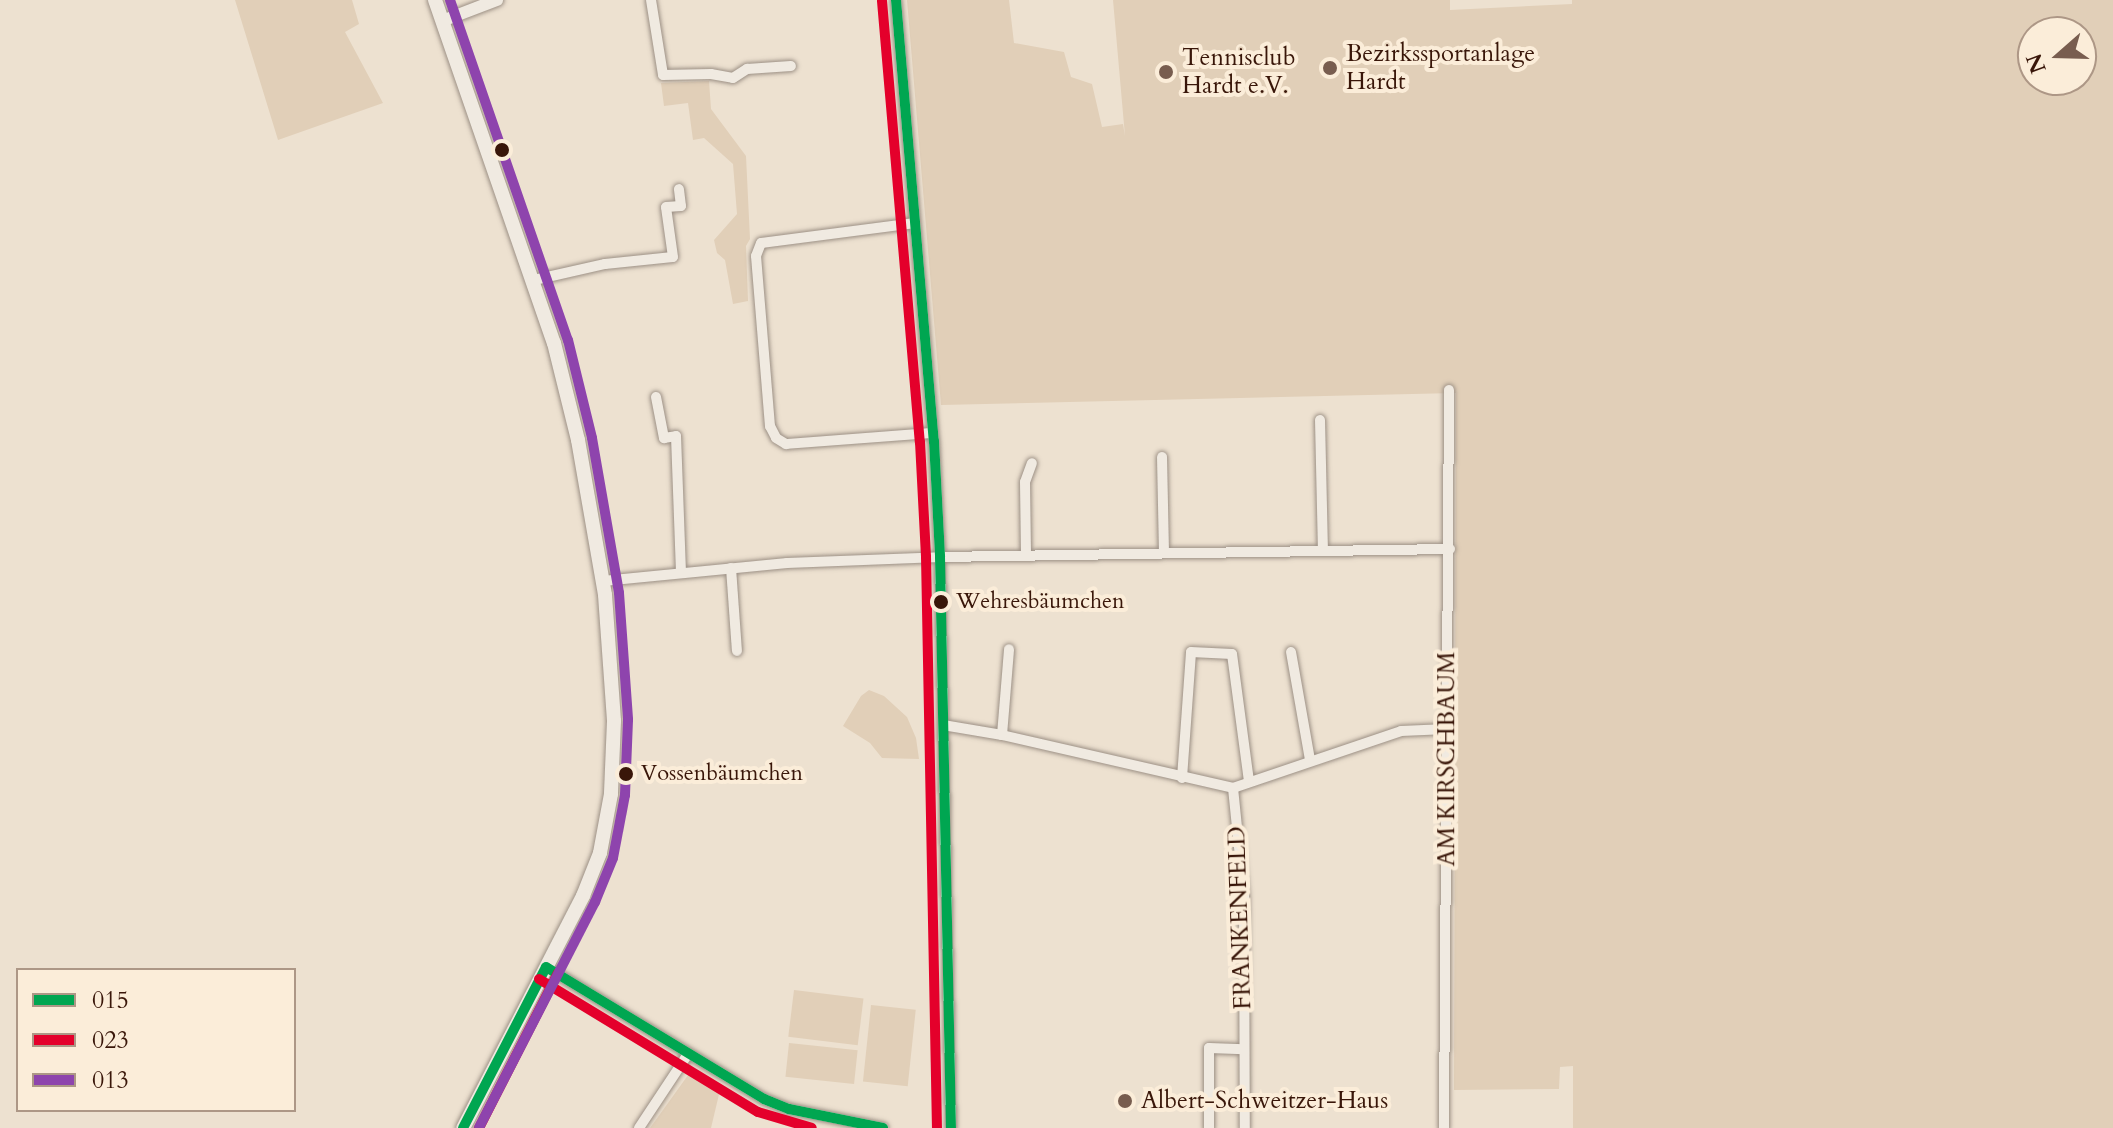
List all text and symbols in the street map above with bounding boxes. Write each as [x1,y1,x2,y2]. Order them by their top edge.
north arrow [2017,16,2097,96]
place label: Bezirkssportanlage Hardt [1346,40,1535,96]
place label: Tennisclub Hardt e.V. [1182,44,1296,100]
text: N [2019,49,2054,78]
marker: Bezirkssportanlage Hardt [1321,59,1339,77]
marker: Tennisclub Hardt e.V. [1157,63,1175,81]
unlabelled marker [494,142,510,158]
place label: Wehresbäumchen [956,589,1125,615]
marker: Wehresbäumchen [933,594,949,610]
street label: AM KIRSCHBAUM [1433,652,1461,866]
place label: Vossenbäumchen [641,761,803,787]
marker: Vossenbäumchen [618,766,634,782]
street label: FRANKENFELD [1222,826,1258,1010]
legend [16,968,296,1112]
text: 015 [92,984,129,1017]
text: 023 [92,1024,129,1057]
text: 013 [92,1064,129,1097]
place label: Albert-Schweitzer-Haus [1141,1087,1388,1115]
marker: Albert-Schweitzer-Haus [1116,1092,1134,1110]

